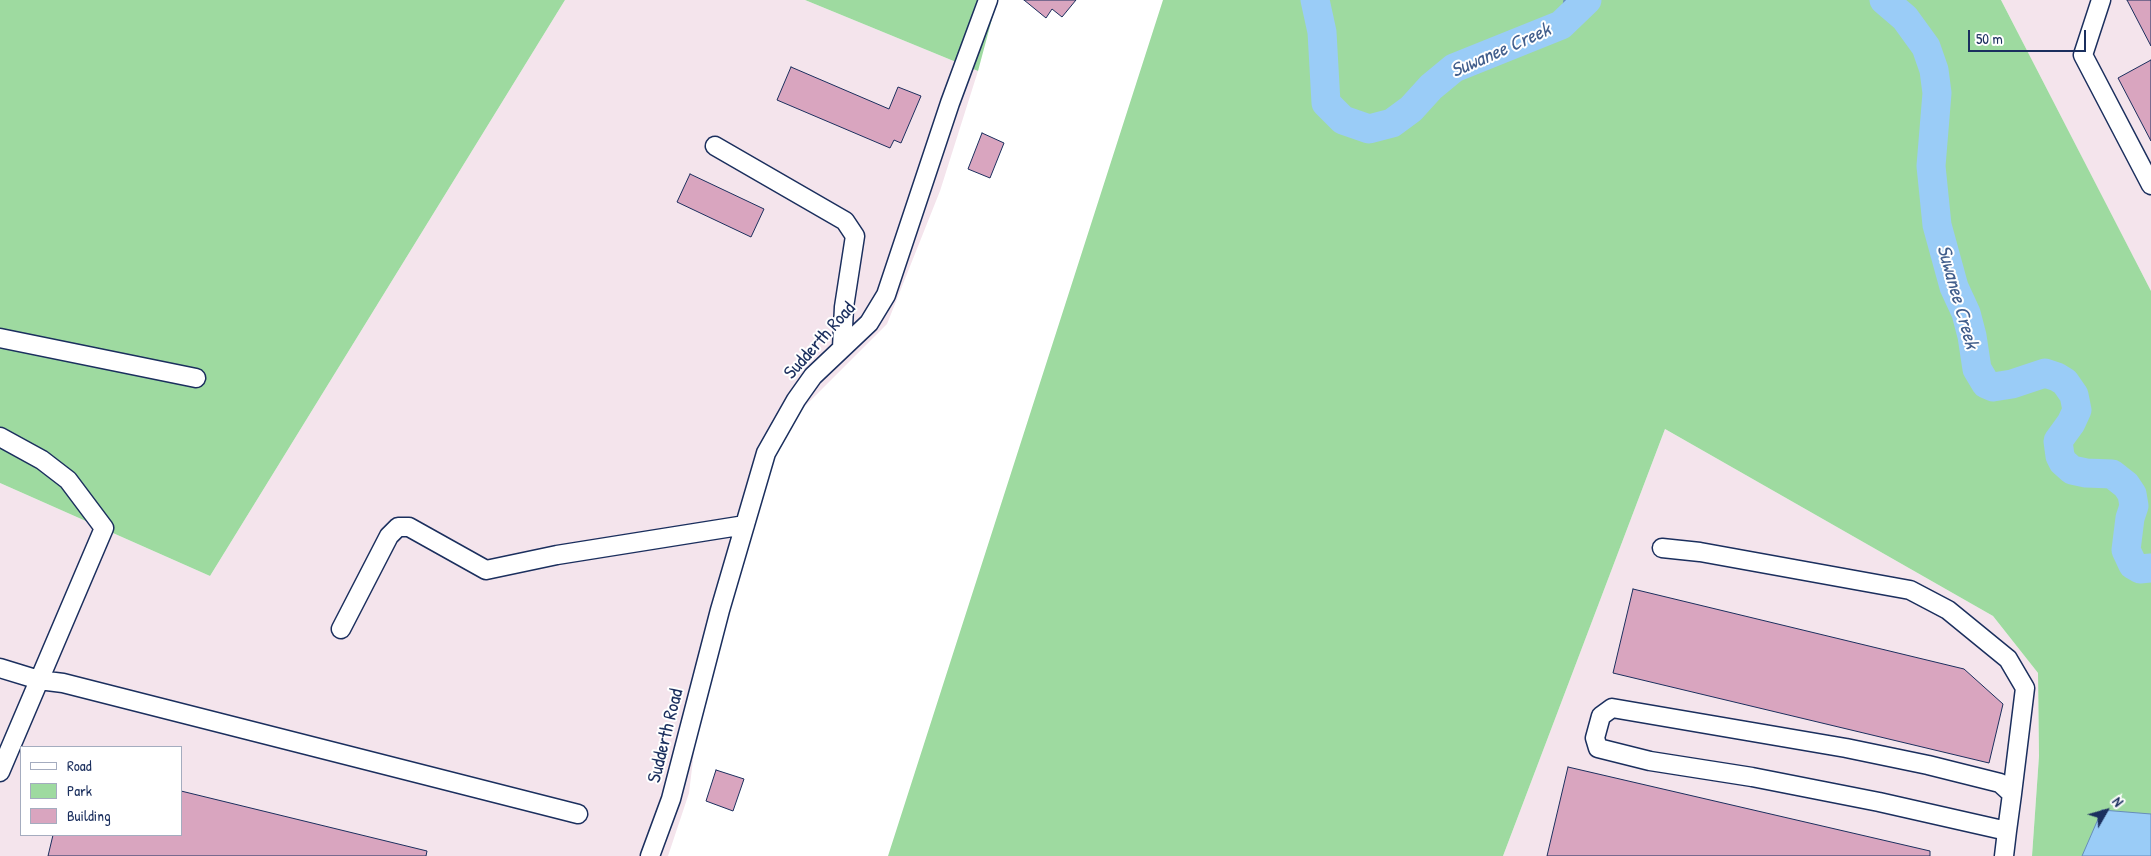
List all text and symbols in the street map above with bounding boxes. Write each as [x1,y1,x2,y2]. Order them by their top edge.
water label: Suwanee Creek [1447,18,1555,84]
scale bar [1971,20,2088,52]
text: 50 m [1976,28,2003,49]
water label: Suwanee Creek [1931,242,1983,352]
street label: Sudderth Road [779,298,861,384]
street label: Sudderth Road [643,687,689,785]
legend [20,746,182,836]
text: Road [67,755,92,776]
text: Park [67,780,92,801]
north arrow [2081,786,2131,836]
text: N [2108,793,2128,810]
text: Building [67,805,111,826]

